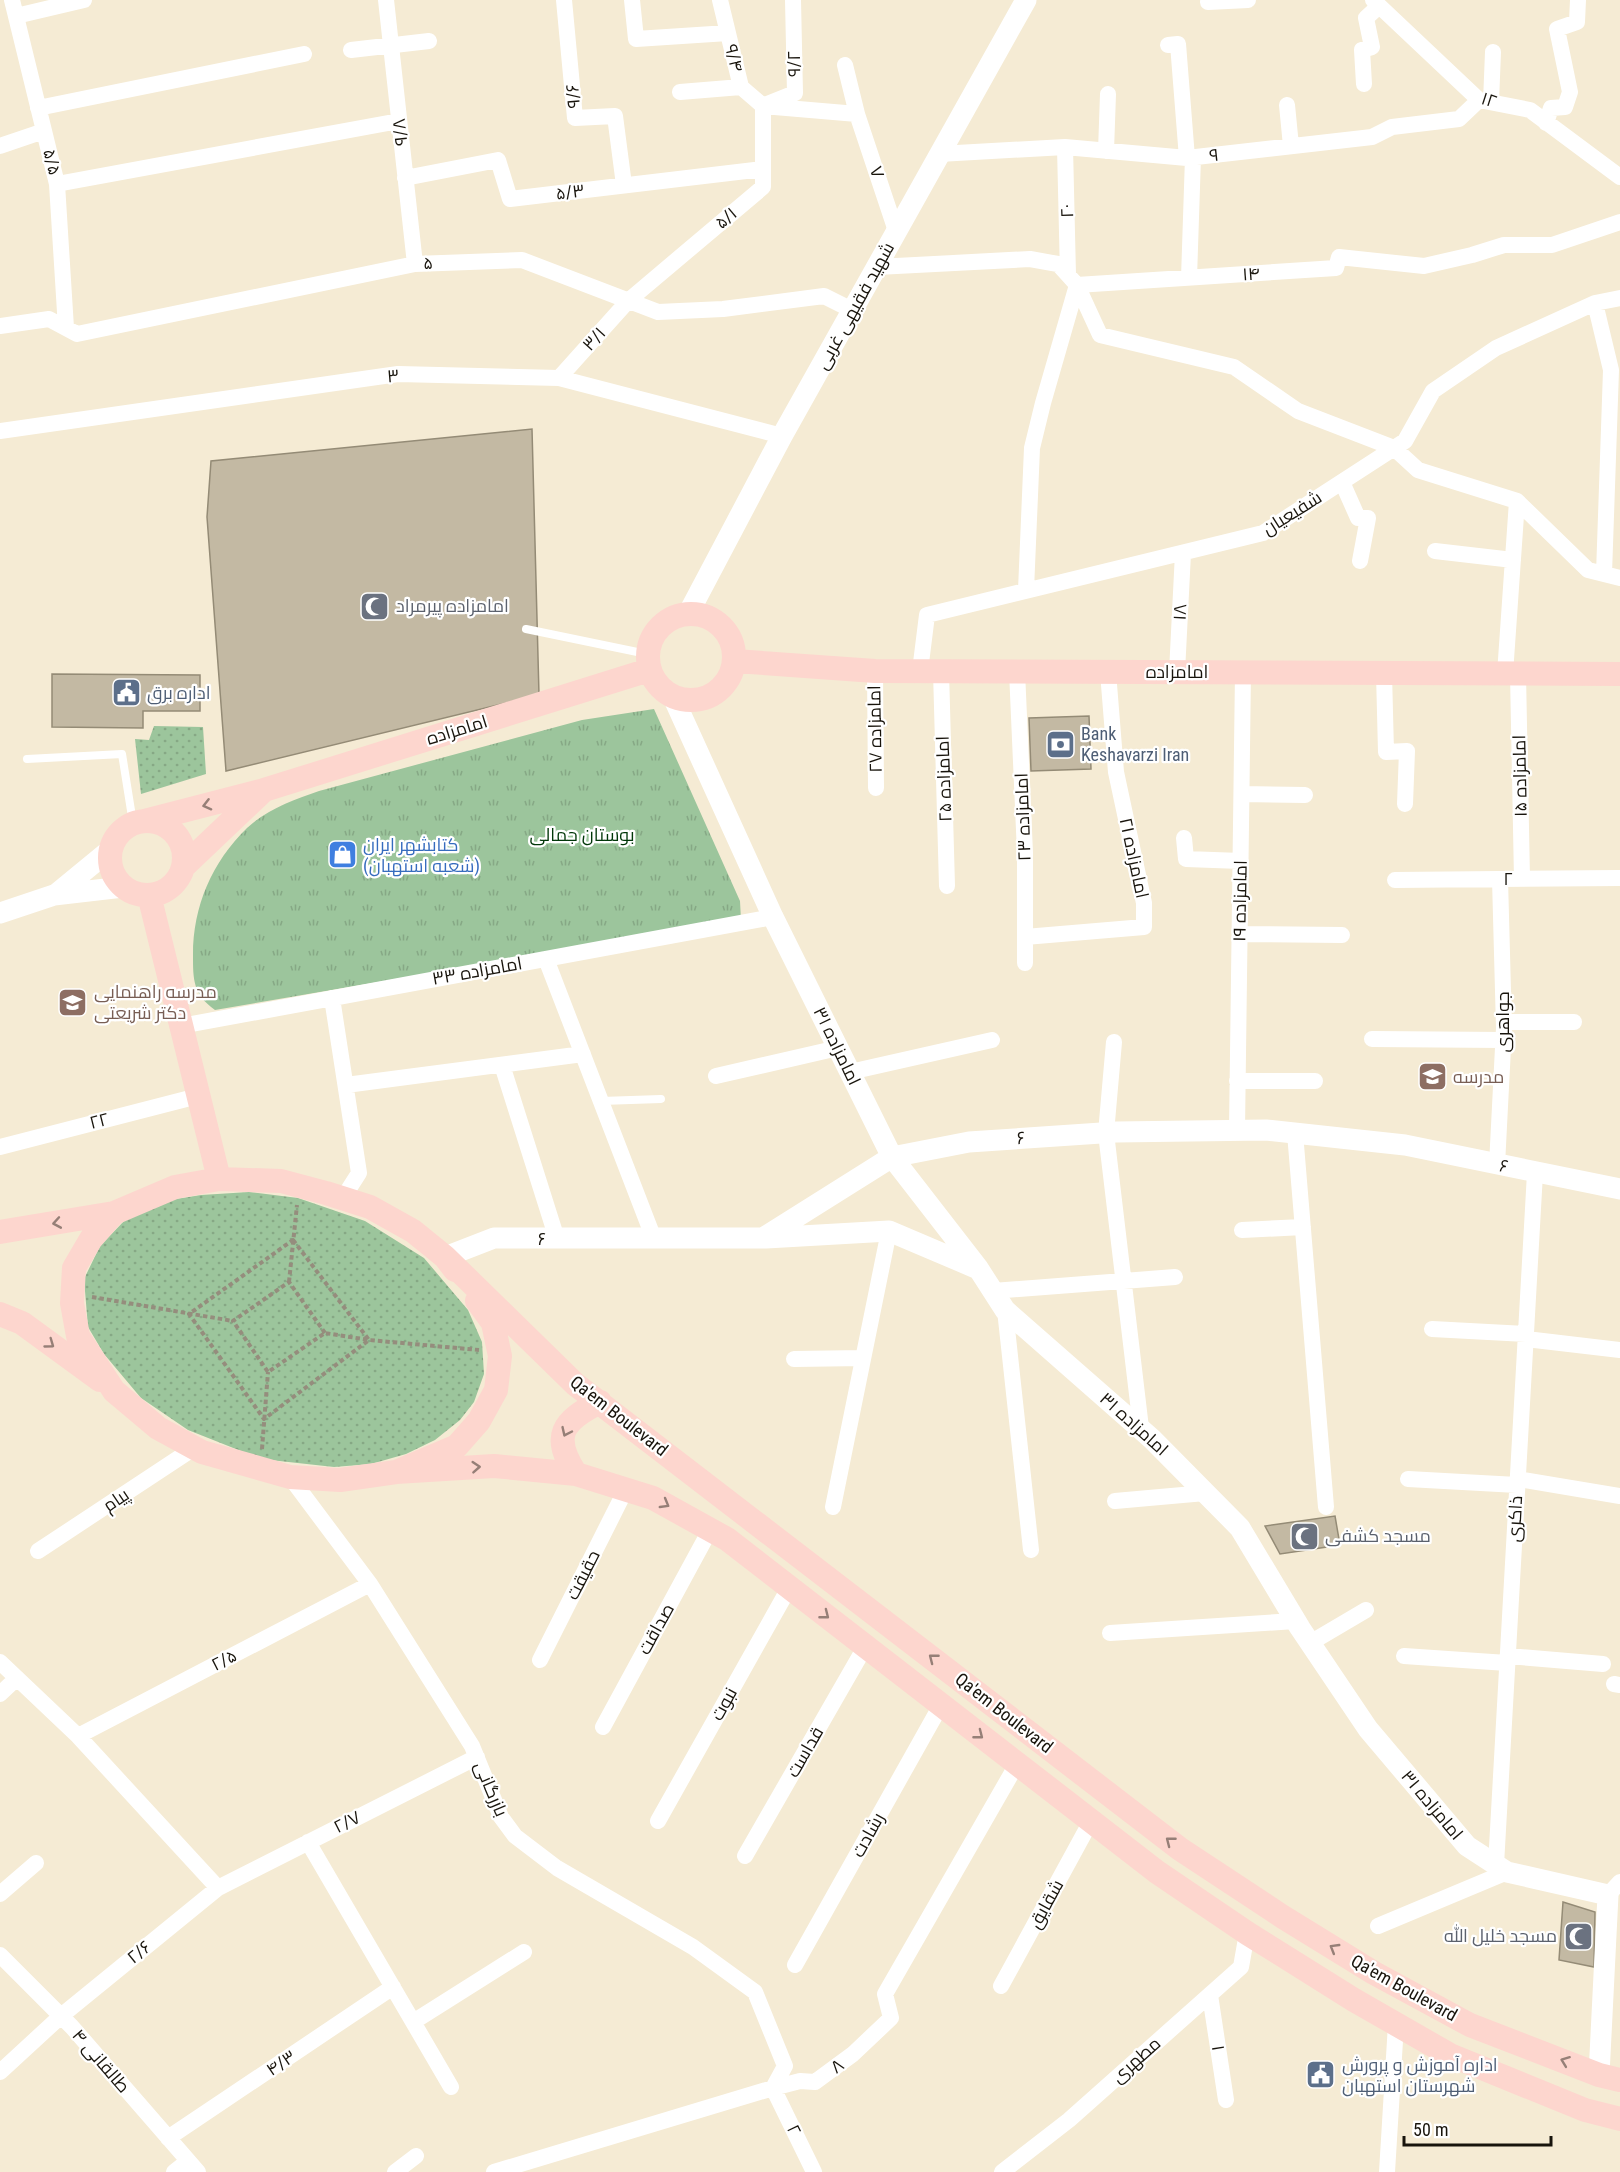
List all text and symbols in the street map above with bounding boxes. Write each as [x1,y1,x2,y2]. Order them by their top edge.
street label: ۹/۴ [721,42,748,74]
street label: ۹/۲ [783,51,804,77]
street label: ۹/۶ [561,83,584,109]
street label: ۱۲ [1479,87,1500,112]
street label: ۹/۸ [388,117,411,147]
street label: ۹ [1208,144,1220,165]
street label: ۵/۵ [39,147,66,177]
street label: ۷ [866,163,889,181]
street label: ۵/۳ [554,179,585,204]
street label: ۵/۱ [710,202,741,233]
street label: ۲۰ [1056,204,1077,218]
street label: شهید فقیهی غربی [811,238,899,374]
street label: ۵ [423,252,433,273]
street label: ۱۴ [1241,262,1260,285]
street label: ۳/۱ [578,323,610,355]
street label: ۳ [386,365,400,386]
street label: شفیعیان [1258,486,1326,540]
mosque icon: امامزاده پیرمراد [359,590,391,622]
place label: امامزاده پیرمراد [396,595,509,618]
street label: ۱۸ [1169,603,1190,621]
street label: امامزاده [1146,661,1208,683]
public building icon: اداره برق [110,677,142,709]
place label: اداره برق [147,682,211,705]
street label: امامزاده ۲۷ [863,685,887,773]
street label: امامزاده [424,710,490,750]
place label: Bank Keshavarzi Iran [1081,723,1189,765]
bank icon: Bank Keshavarzi Iran [1044,728,1076,760]
street label: امامزاده ۱۵ [1508,735,1532,817]
street label: امامزاده ۲۵ [932,736,956,822]
street label: امامزاده ۲۳ [1010,772,1036,862]
one-way arrow [202,797,212,810]
street label: امامزاده ۲۱ [1115,816,1153,900]
park label: بوستان جمالی [529,824,635,846]
place label: کتابشهر ایران (شعبه استهبان) [363,834,480,877]
shop icon: کتابشهر ایران (شعبه استهبان) [326,839,358,871]
street label: امامزاده ۱۹ [1228,860,1252,942]
street label: ۲ [1503,868,1513,889]
street label: امامزاده ۳۳ [430,952,524,990]
place label: مدرسه راهنمایی دکتر شریعتی [94,981,217,1024]
school or university icon: مدرسه راهنمایی دکتر شریعتی [57,986,89,1018]
street label: جواهری [1492,991,1514,1053]
street label: امامزاده ۳۱ [809,1003,865,1089]
school or university icon: مدرسه [1416,1061,1448,1093]
place label: مدرسه [1453,1066,1504,1088]
street label: ۲۲ [87,1108,111,1133]
street label: ۶ [1016,1127,1026,1148]
street label: ۶ [1498,1154,1510,1177]
one-way arrow [52,1216,62,1228]
street label: ۶ [538,1228,546,1249]
one-way arrow [44,1336,55,1347]
street label: Qa'em Boulevard [566,1371,672,1460]
street label: امامزاده ۳۱ [1095,1388,1173,1460]
one-way arrow [561,1425,573,1436]
one-way arrow [471,1461,480,1474]
street label: پیام [99,1483,134,1517]
street label: ذاکری [1503,1495,1527,1543]
one-way arrow [659,1497,669,1509]
mosque icon: مسجد کشفی [1288,1520,1320,1552]
place label: مسجد کشفی [1325,1525,1431,1547]
street label: حقیقت [561,1546,604,1603]
street label: صداقت [633,1600,678,1658]
one-way arrow [818,1608,829,1619]
street label: ۲/۵ [207,1644,240,1675]
one-way arrow [929,1654,940,1665]
street label: Qa'em Boulevard [951,1668,1057,1757]
street label: نبوت [706,1683,742,1725]
street label: قداست [782,1723,827,1781]
one-way arrow [972,1727,983,1738]
street label: بازرگانی [470,1758,512,1820]
street label: امامزاده ۳۱ [1396,1766,1468,1844]
street label: ۲/۷ [330,1806,364,1837]
street label: رشادت [847,1809,889,1861]
one-way arrow [1166,1838,1177,1849]
street label: شقایق [1024,1876,1069,1933]
mosque icon: مسجد خلیل الله [1562,1920,1594,1952]
place label: مسجد خلیل الله [1444,1924,1557,1947]
street label: ۲/۶ [122,1936,155,1968]
one-way arrow [1330,1943,1340,1955]
street label: Qa'em Boulevard [1348,1950,1461,2025]
street label: طالقانی ۴ [67,2025,135,2097]
street label: مطهری [1107,2032,1165,2088]
street label: ۱ [1208,2044,1229,2052]
street label: ۴/۳ [262,2045,299,2080]
street label: ۸ [826,2054,848,2077]
place label: اداره آموزش و پرورش شهرستان استهبان [1342,2054,1498,2097]
one-way arrow [1560,2056,1570,2069]
public building icon: اداره آموزش و پرورش شهرستان استهبان [1305,2059,1337,2091]
scale bar [1404,2109,1551,2147]
text: 50 m [1413,2119,1448,2140]
street label: ۲ [783,2121,806,2139]

